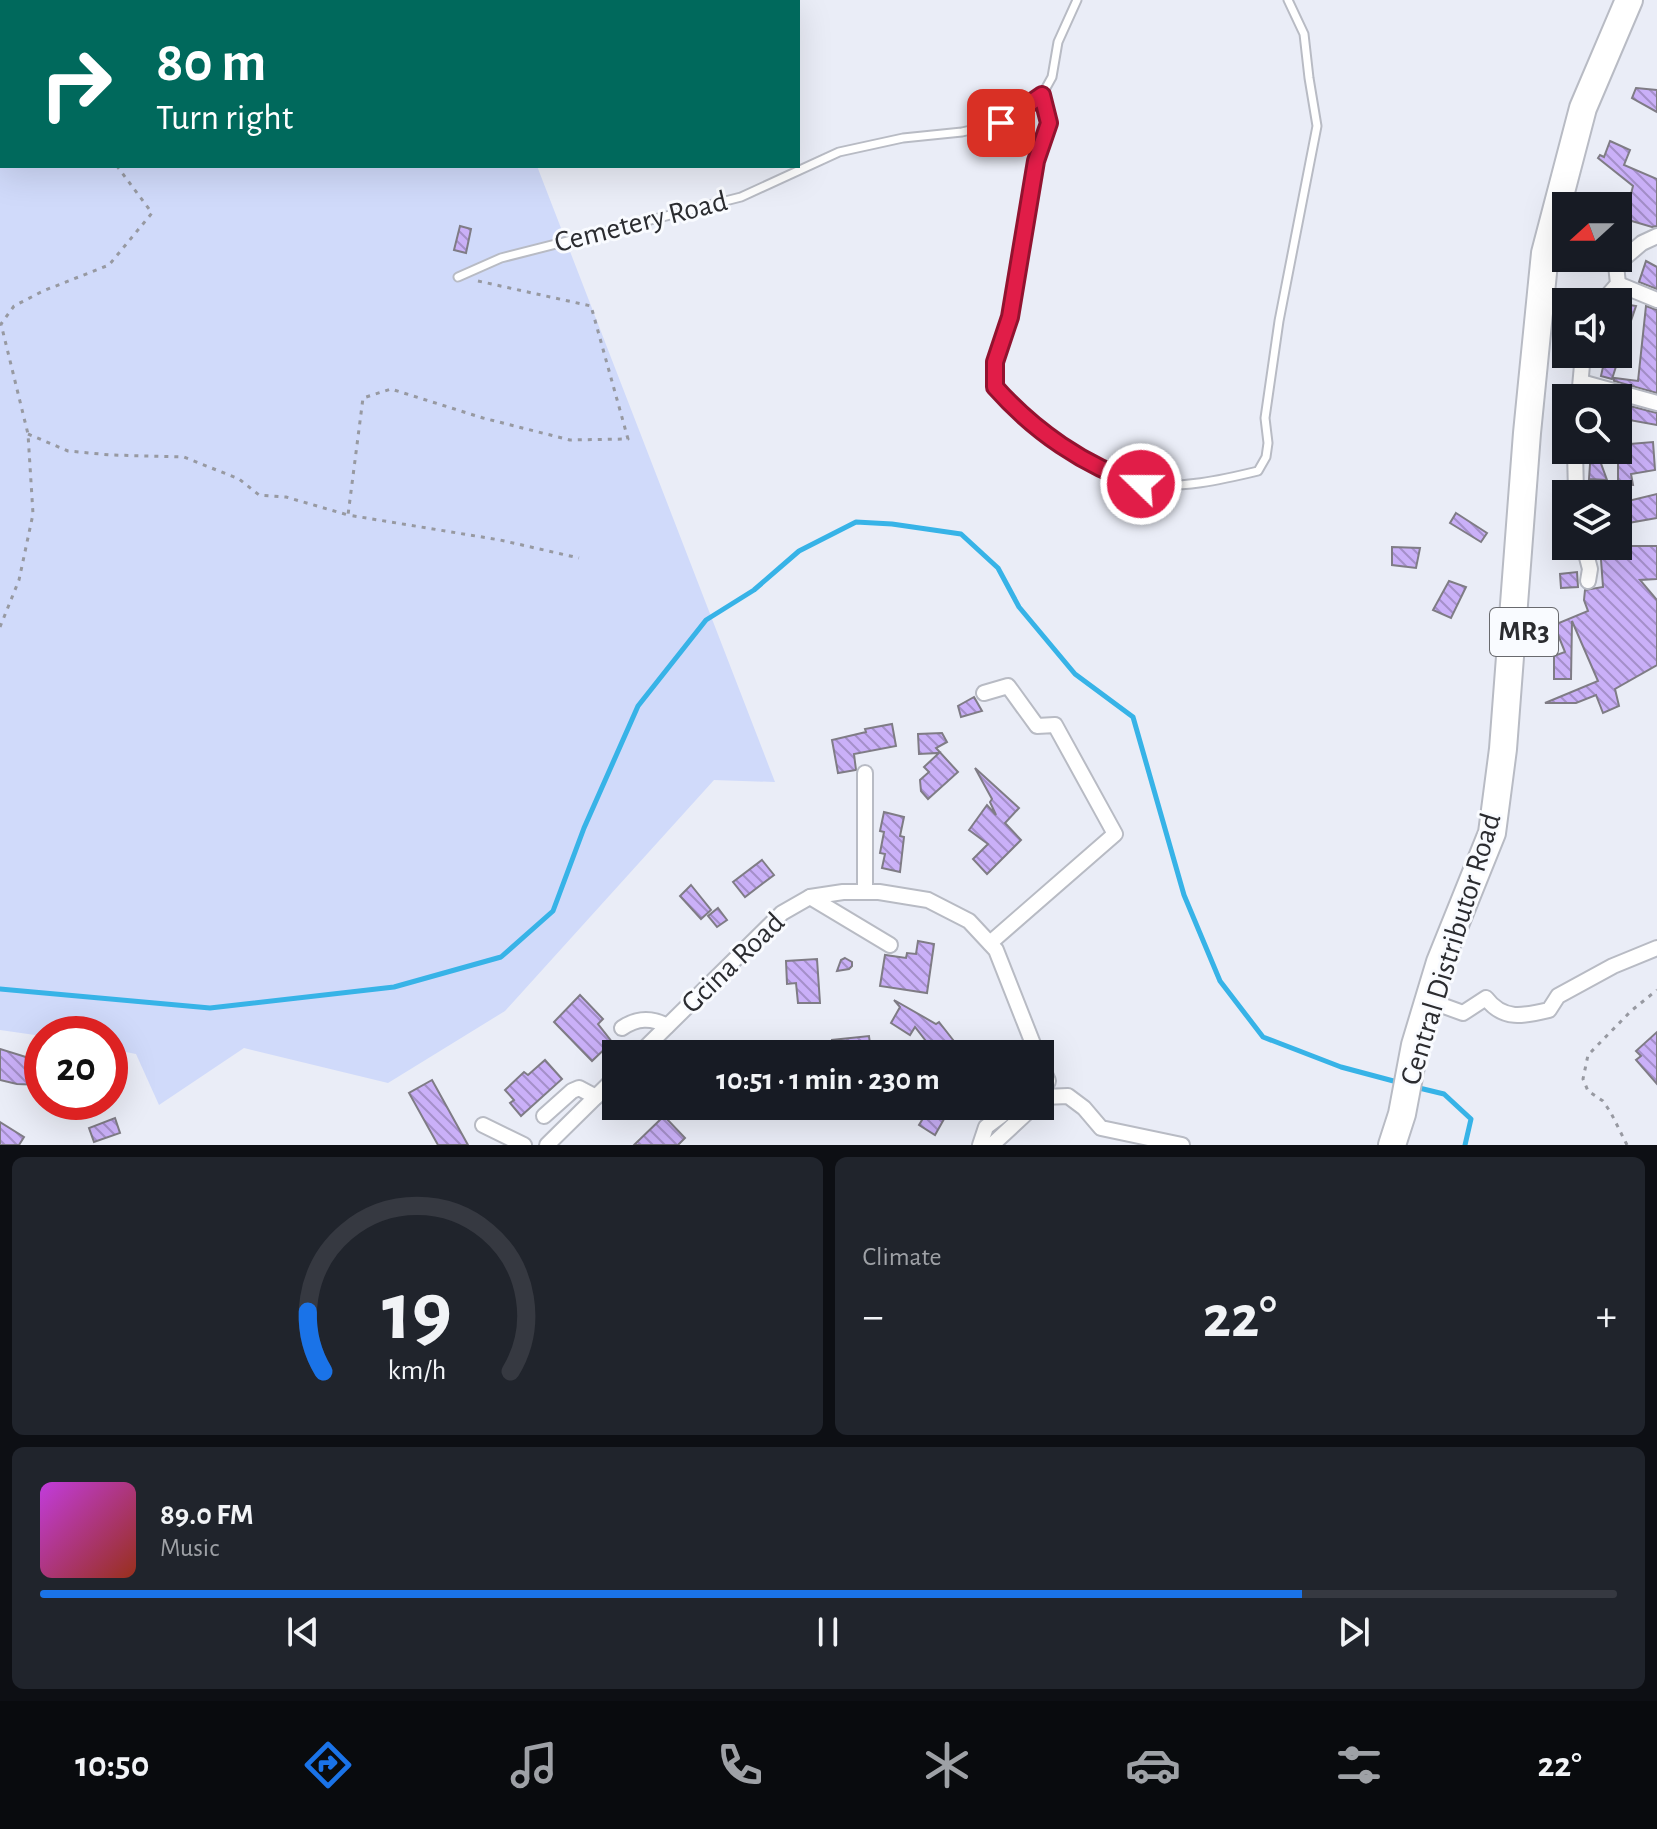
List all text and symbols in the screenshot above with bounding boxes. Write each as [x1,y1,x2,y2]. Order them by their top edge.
icon: right [24,32,128,136]
text: 80 m [156,35,266,91]
pin [967,89,1035,157]
text: Turn right [156,100,293,136]
icon: arrive [979,101,1023,145]
street label: Cemetery Road [551,186,731,258]
north arrow [1552,192,1632,272]
map controls [1552,192,1632,560]
button: sound [1552,288,1632,368]
button: search [1552,384,1632,464]
position arrow [1099,442,1183,526]
button: layers [1552,480,1632,560]
road number: MR3 [1490,608,1558,656]
street label: Central Distributor Road [1395,810,1507,1088]
street label: Gcina Road [676,907,790,1019]
speed limit sign: 20 [24,1016,128,1120]
text: 10:51 · 1 min · 230 m [716,1065,940,1095]
text: Climate [863,1244,941,1270]
text: 19 [382,1271,452,1355]
text: 22° [1203,1288,1277,1348]
text: − [863,1295,884,1339]
text: + [1596,1295,1617,1339]
text: km/h [388,1356,447,1385]
text: 89.0 FM [160,1500,254,1530]
text: Music [160,1535,219,1561]
icon: previous [281,1610,325,1654]
icon: pause [806,1610,850,1654]
icon: next [1332,1610,1376,1654]
icon: directions [300,1737,356,1793]
icon: music [506,1737,562,1793]
icon: phone [712,1737,768,1793]
icon: climate [919,1737,975,1793]
icon: car [1125,1737,1181,1793]
icon: filters [1331,1737,1387,1793]
text: 10:50 [75,1747,149,1783]
text: 22° [1537,1747,1582,1783]

